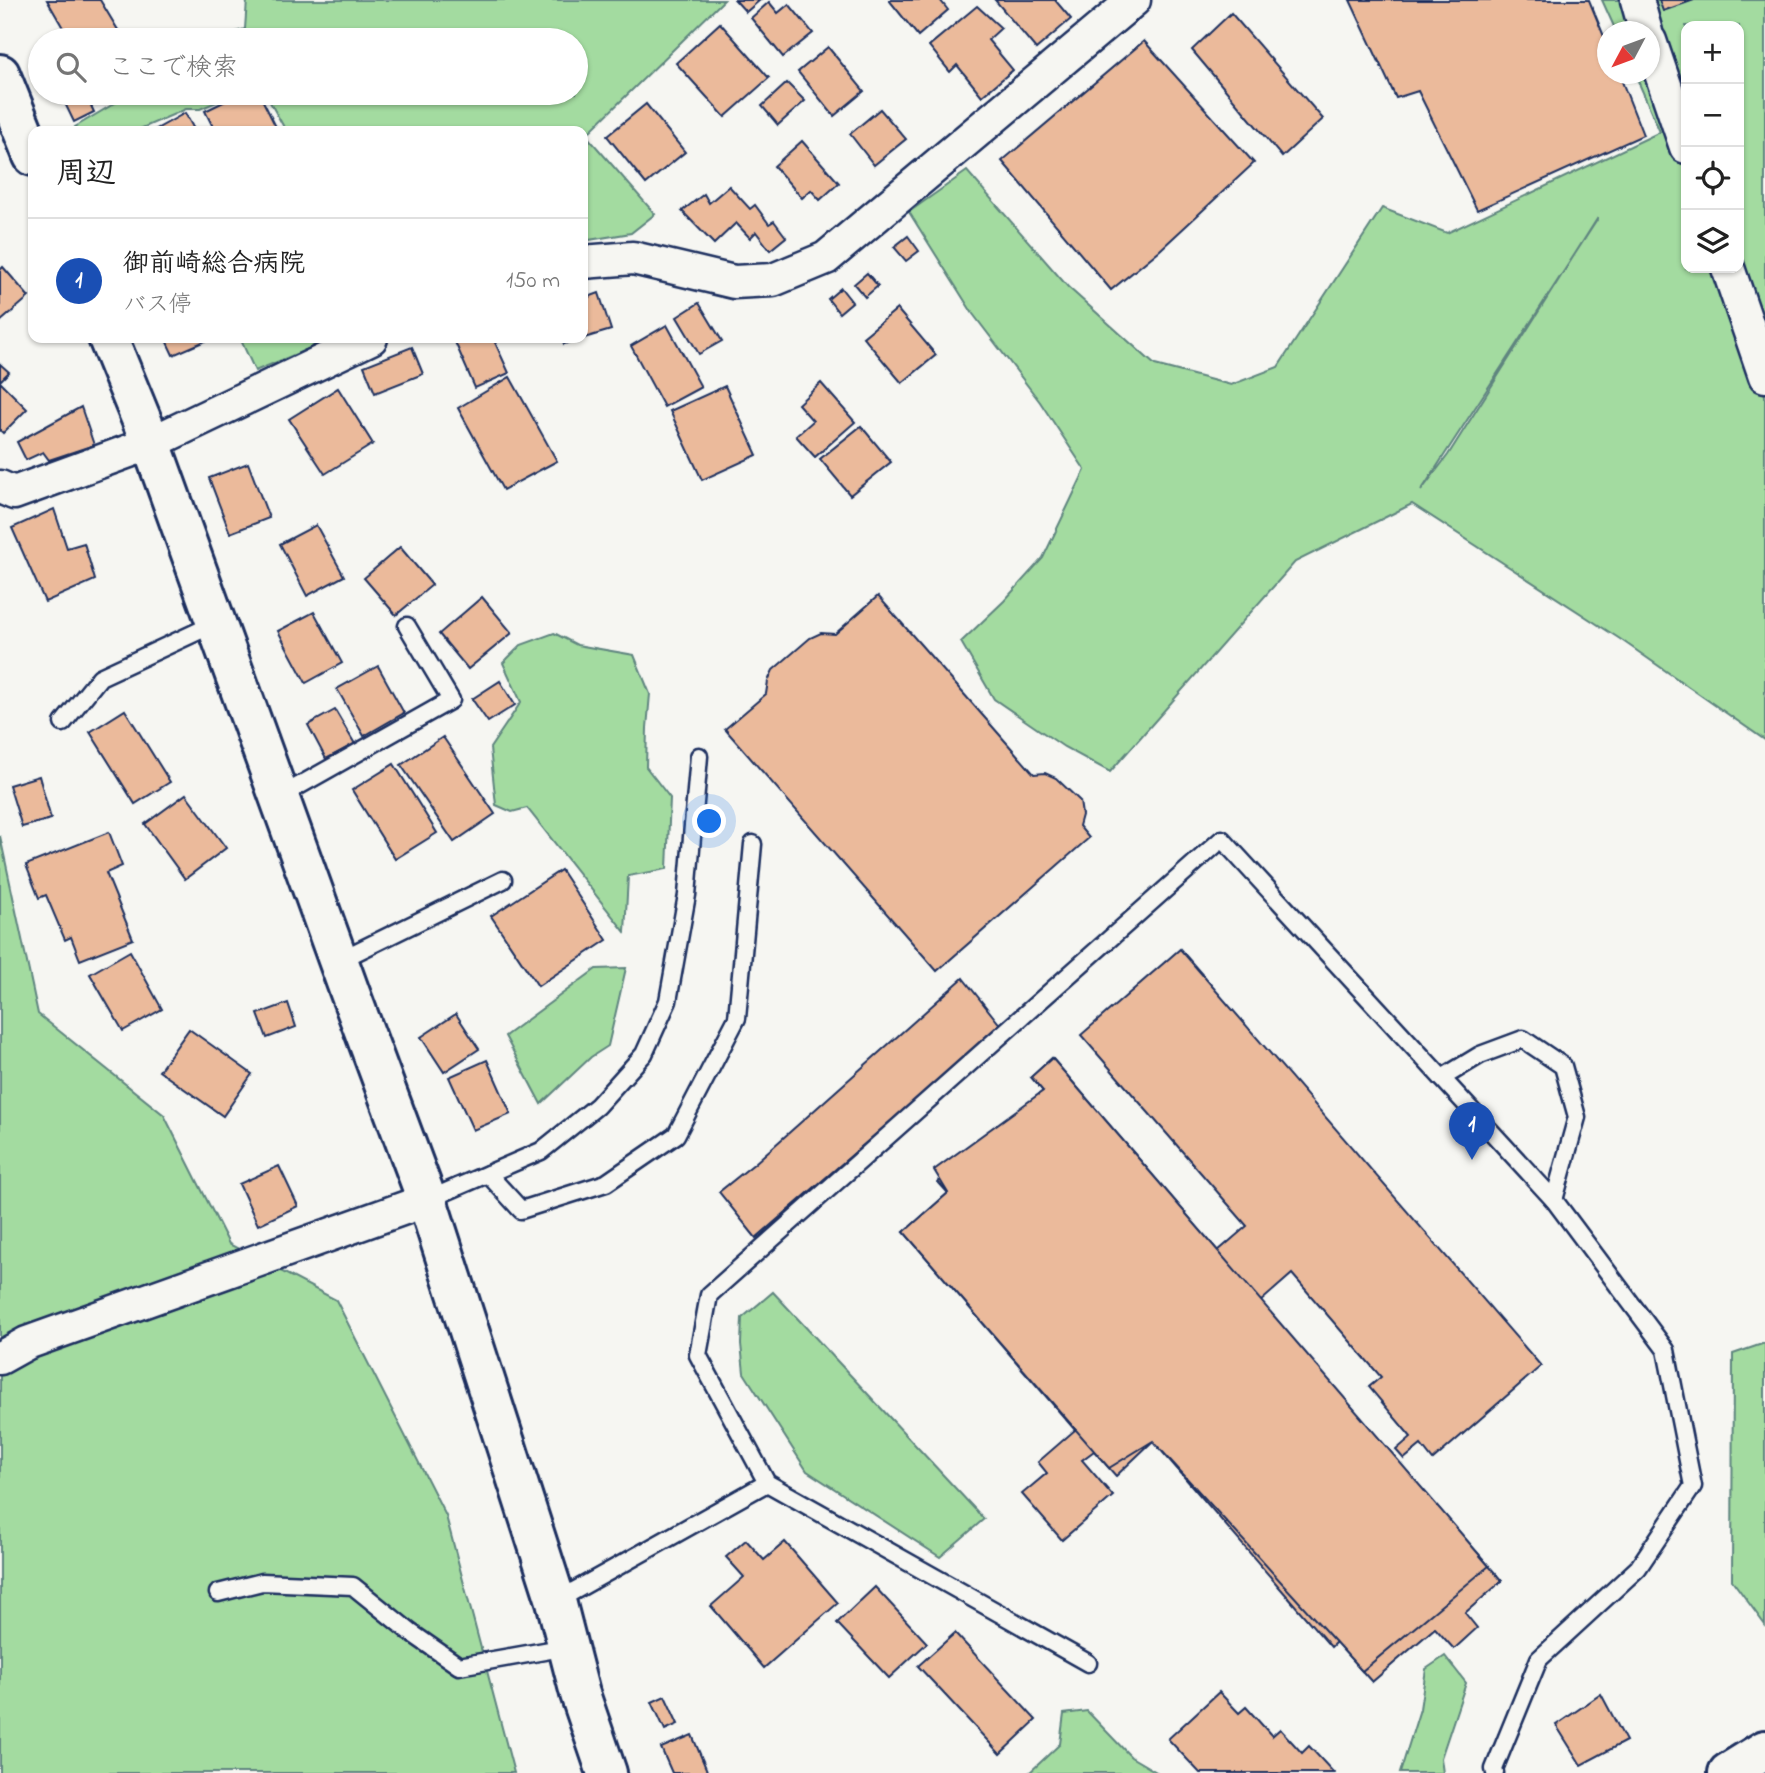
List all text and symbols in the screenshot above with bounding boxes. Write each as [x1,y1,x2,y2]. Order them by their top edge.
north arrow [1597,21,1660,84]
map controls [1681,21,1744,273]
button: + [1681,21,1744,84]
search box [28,28,588,105]
icon: search [52,48,90,86]
text: ここで検索 [108,50,238,88]
button: − [1681,84,1744,147]
button: locate [1681,147,1744,210]
text: 周辺 [56,153,116,197]
button: layers [1681,210,1744,273]
text: 御前崎総合病院 [123,246,305,284]
text: 1 [75,265,83,298]
text: 150 m [506,265,560,298]
text: バス停 [123,289,192,322]
your location [692,804,726,838]
pin: 1 [1449,1102,1495,1160]

